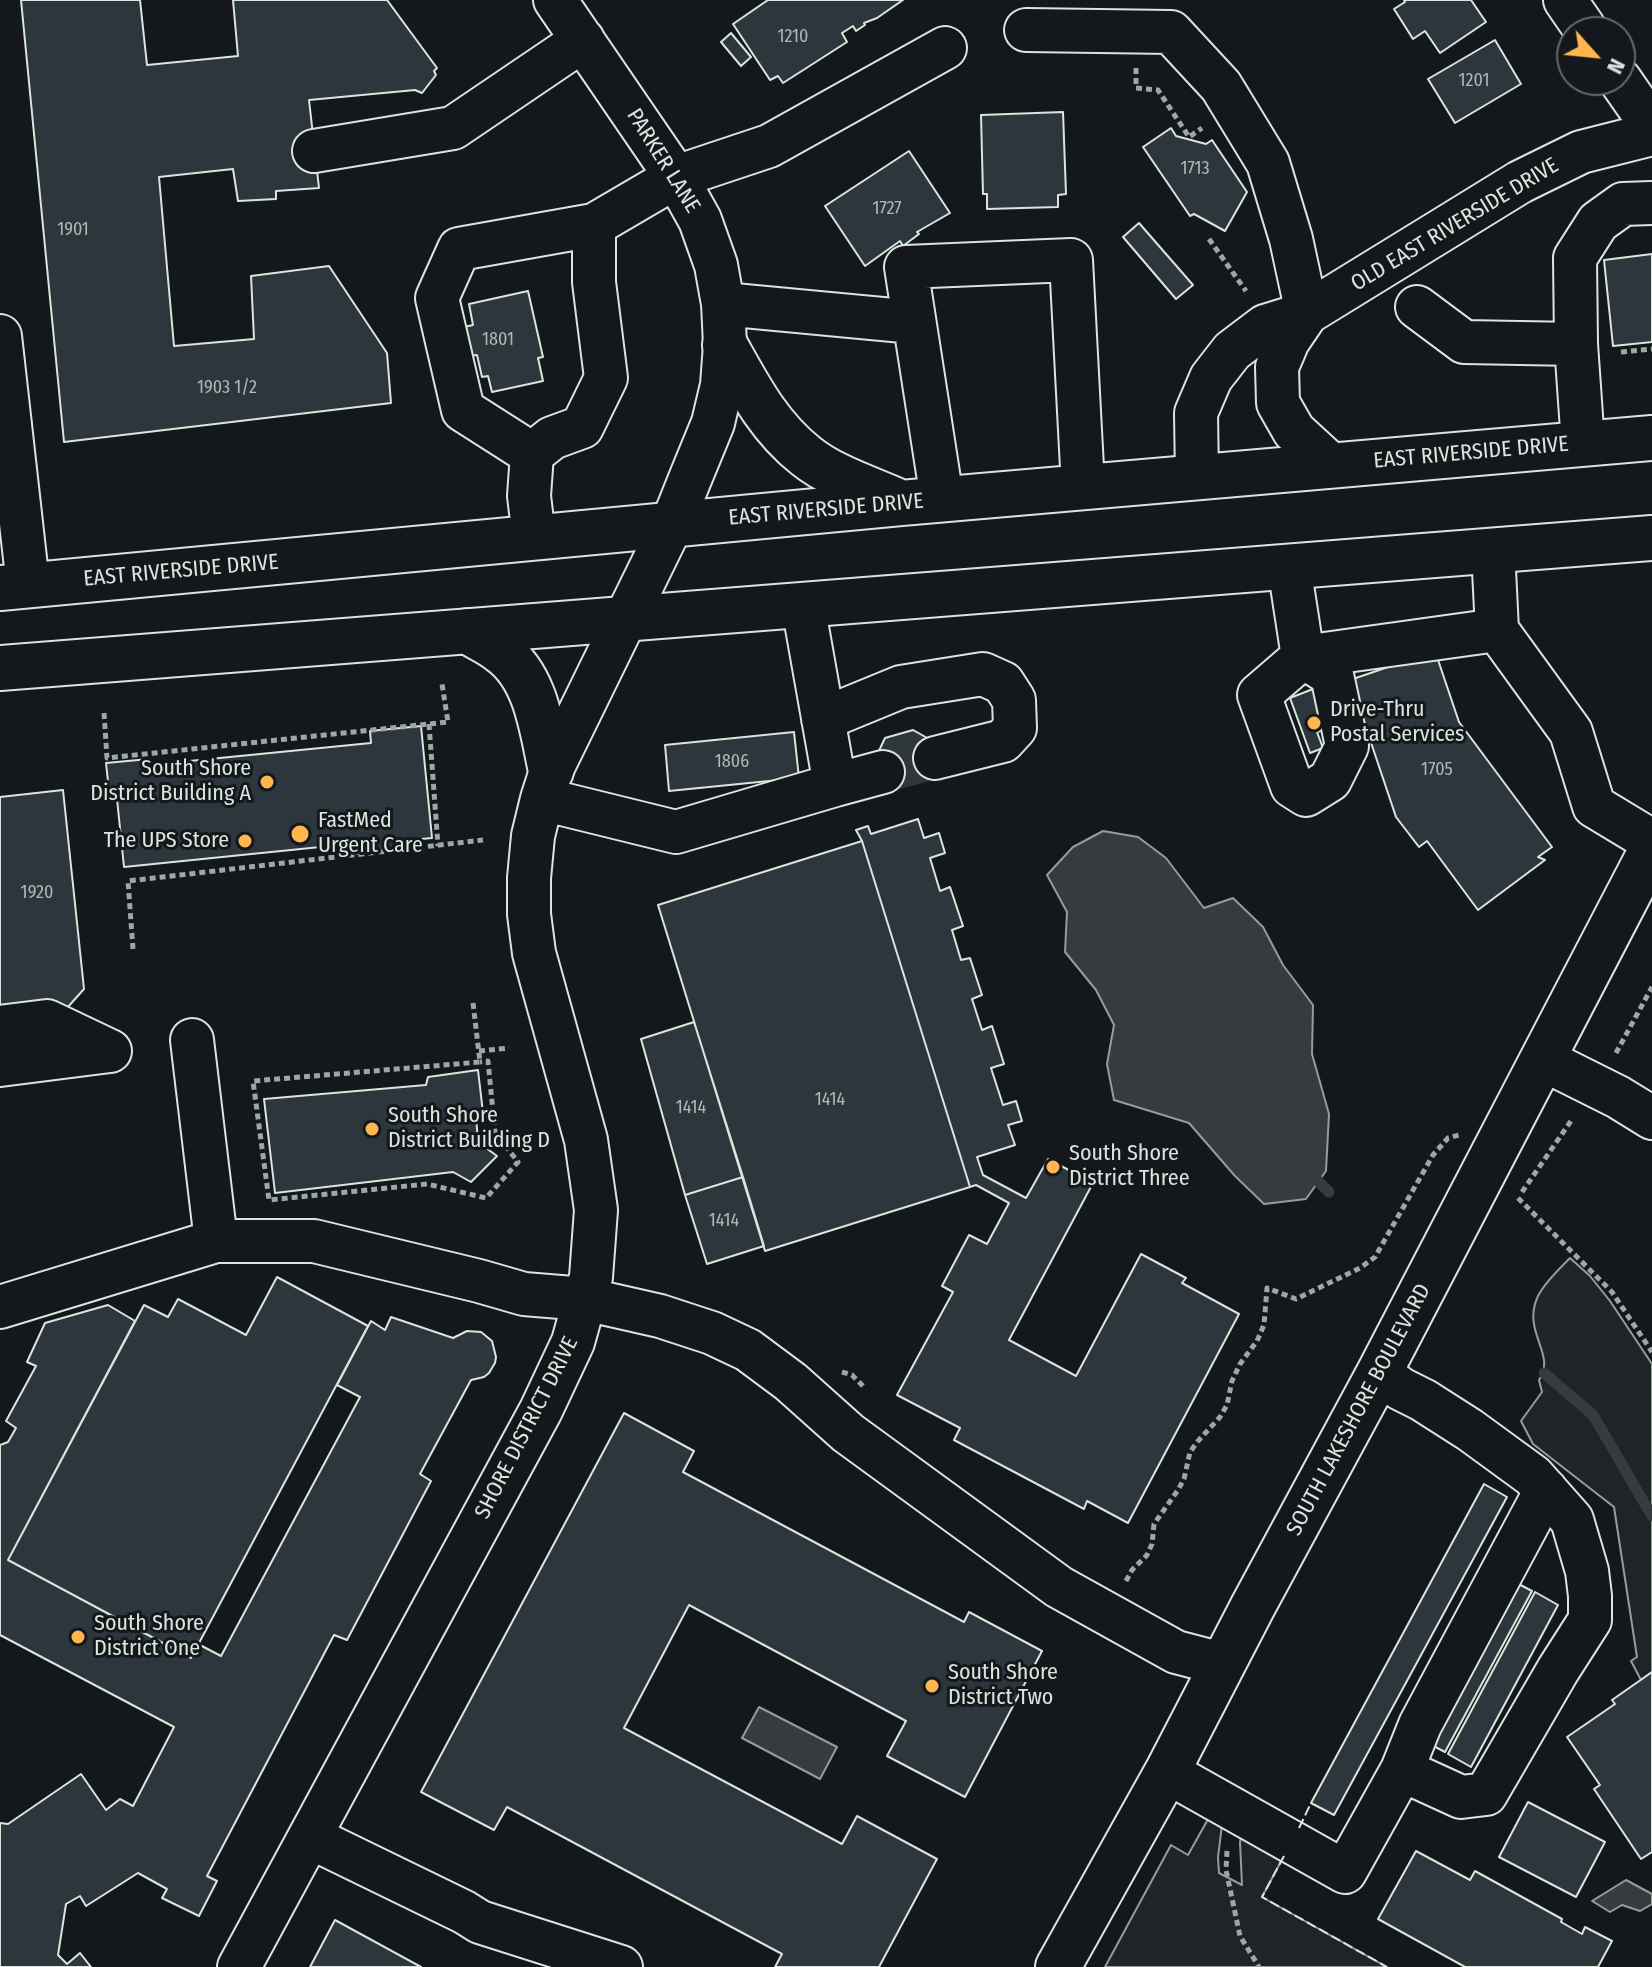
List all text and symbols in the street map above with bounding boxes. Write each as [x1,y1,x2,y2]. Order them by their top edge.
north arrow [1556,16,1636,96]
house number: 1210 [778,26,808,48]
text: N [1601,54,1631,78]
house number: 1201 [1459,70,1489,92]
street label: PARKER LANE [621,104,705,218]
street label: OLD EAST RIVERSIDE DRIVE [1347,153,1563,297]
house number: 1713 [1180,158,1210,180]
house number: 1727 [872,198,902,220]
house number: 1901 [57,219,89,241]
house number: 1801 [482,329,514,351]
house number: 1903 1/2 [197,377,257,399]
street label: EAST RIVERSIDE DRIVE [1372,431,1570,475]
street label: EAST RIVERSIDE DRIVE [727,488,925,532]
street label: EAST RIVERSIDE DRIVE [82,549,280,593]
place label: Drive-Thru Postal Services [1330,697,1464,748]
marker: Drive-Thru Postal Services [1305,714,1323,732]
house number: 1806 [715,751,749,773]
place label: South Shore District Building A [90,756,251,808]
house number: 1705 [1421,759,1453,781]
marker: South Shore District Building A [258,773,276,791]
place label: FastMed Urgent Care [318,808,423,860]
marker: FastMed Urgent Care [289,823,311,845]
place label: The UPS Store [104,828,229,854]
marker: The UPS Store [236,832,254,850]
house number: 1920 [21,882,53,904]
house number: 1414 [815,1089,845,1111]
house number: 1414 [676,1097,706,1119]
place label: South Shore District Building D [388,1103,550,1154]
marker: South Shore District Building D [363,1120,381,1138]
place label: South Shore District Three [1069,1141,1189,1192]
marker: South Shore District Three [1044,1158,1062,1176]
house number: 1414 [709,1210,739,1232]
street label: SOUTH LAKESHORE BOULEVARD [1281,1280,1437,1540]
street label: SHORE DISTRICT DRIVE [470,1333,584,1523]
place label: South Shore District One [94,1611,204,1662]
marker: South Shore District One [69,1628,87,1646]
place label: South Shore District Two [948,1660,1058,1712]
marker: South Shore District Two [923,1677,941,1695]

